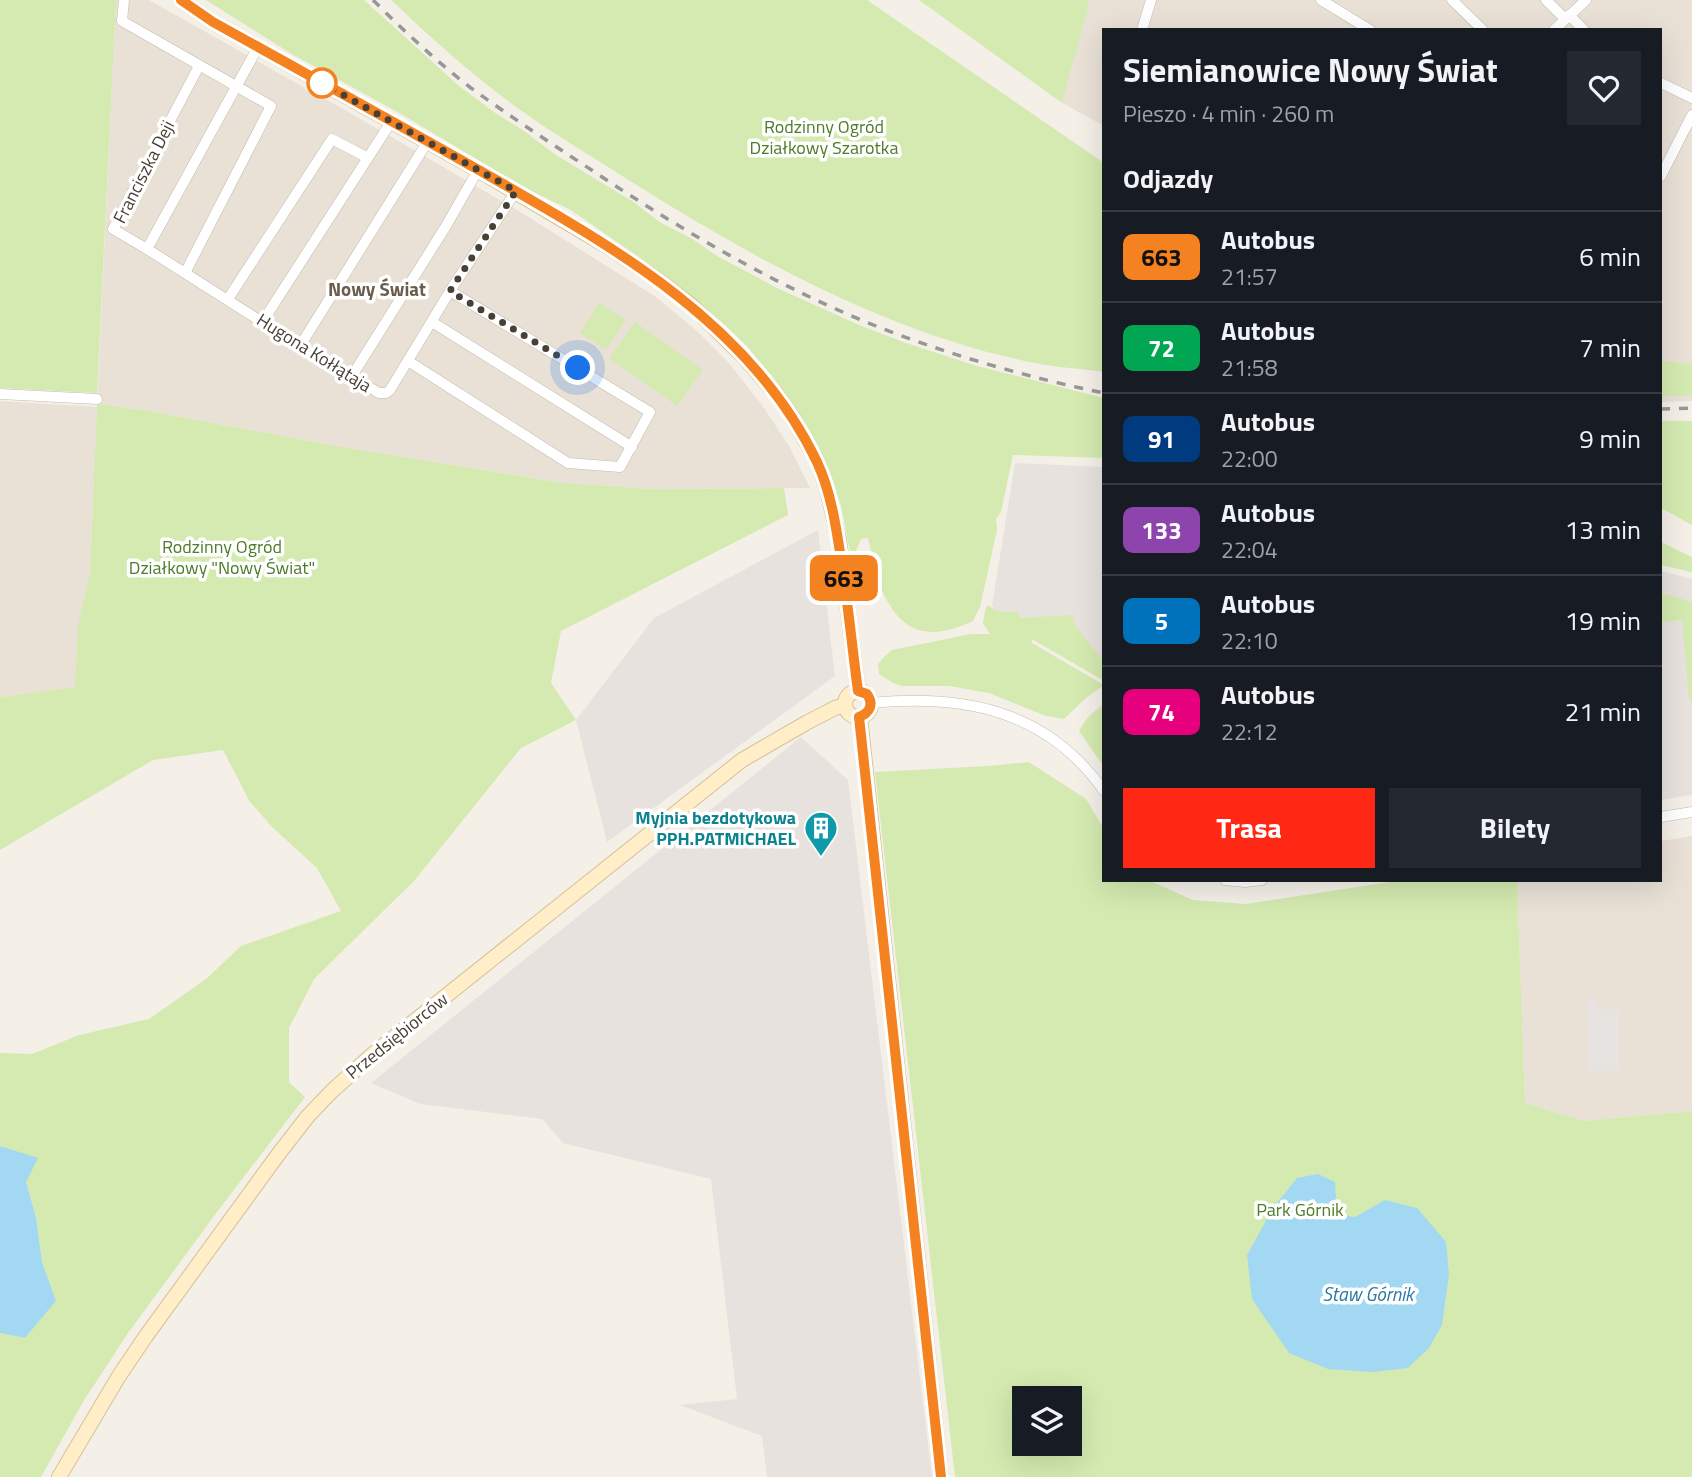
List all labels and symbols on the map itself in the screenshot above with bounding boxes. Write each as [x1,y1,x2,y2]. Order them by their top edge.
unlabelled marker [307,68,337,98]
park label: Rodzinny Ogród Działkowy Szarotka [750,113,898,161]
street label: Franciszka Deji [106,116,181,228]
district label: Nowy Świat [328,274,426,303]
street label: Hugona Kołłątaja [252,306,377,399]
your location [560,350,595,385]
park label: Rodzinny Ogród Działkowy "Nowy Świat" [129,533,315,581]
line badge: 663 [804,555,884,601]
place label: Myjnia bezdotykowa PPH.PATMICHAEL [635,804,796,852]
building icon: Myjnia bezdotykowa PPH.PATMICHAEL [802,809,840,858]
street label: Przedsiębiorców [340,986,454,1085]
park label: Park Górnik [1256,1196,1344,1223]
water label: Staw Górnik [1322,1279,1416,1308]

